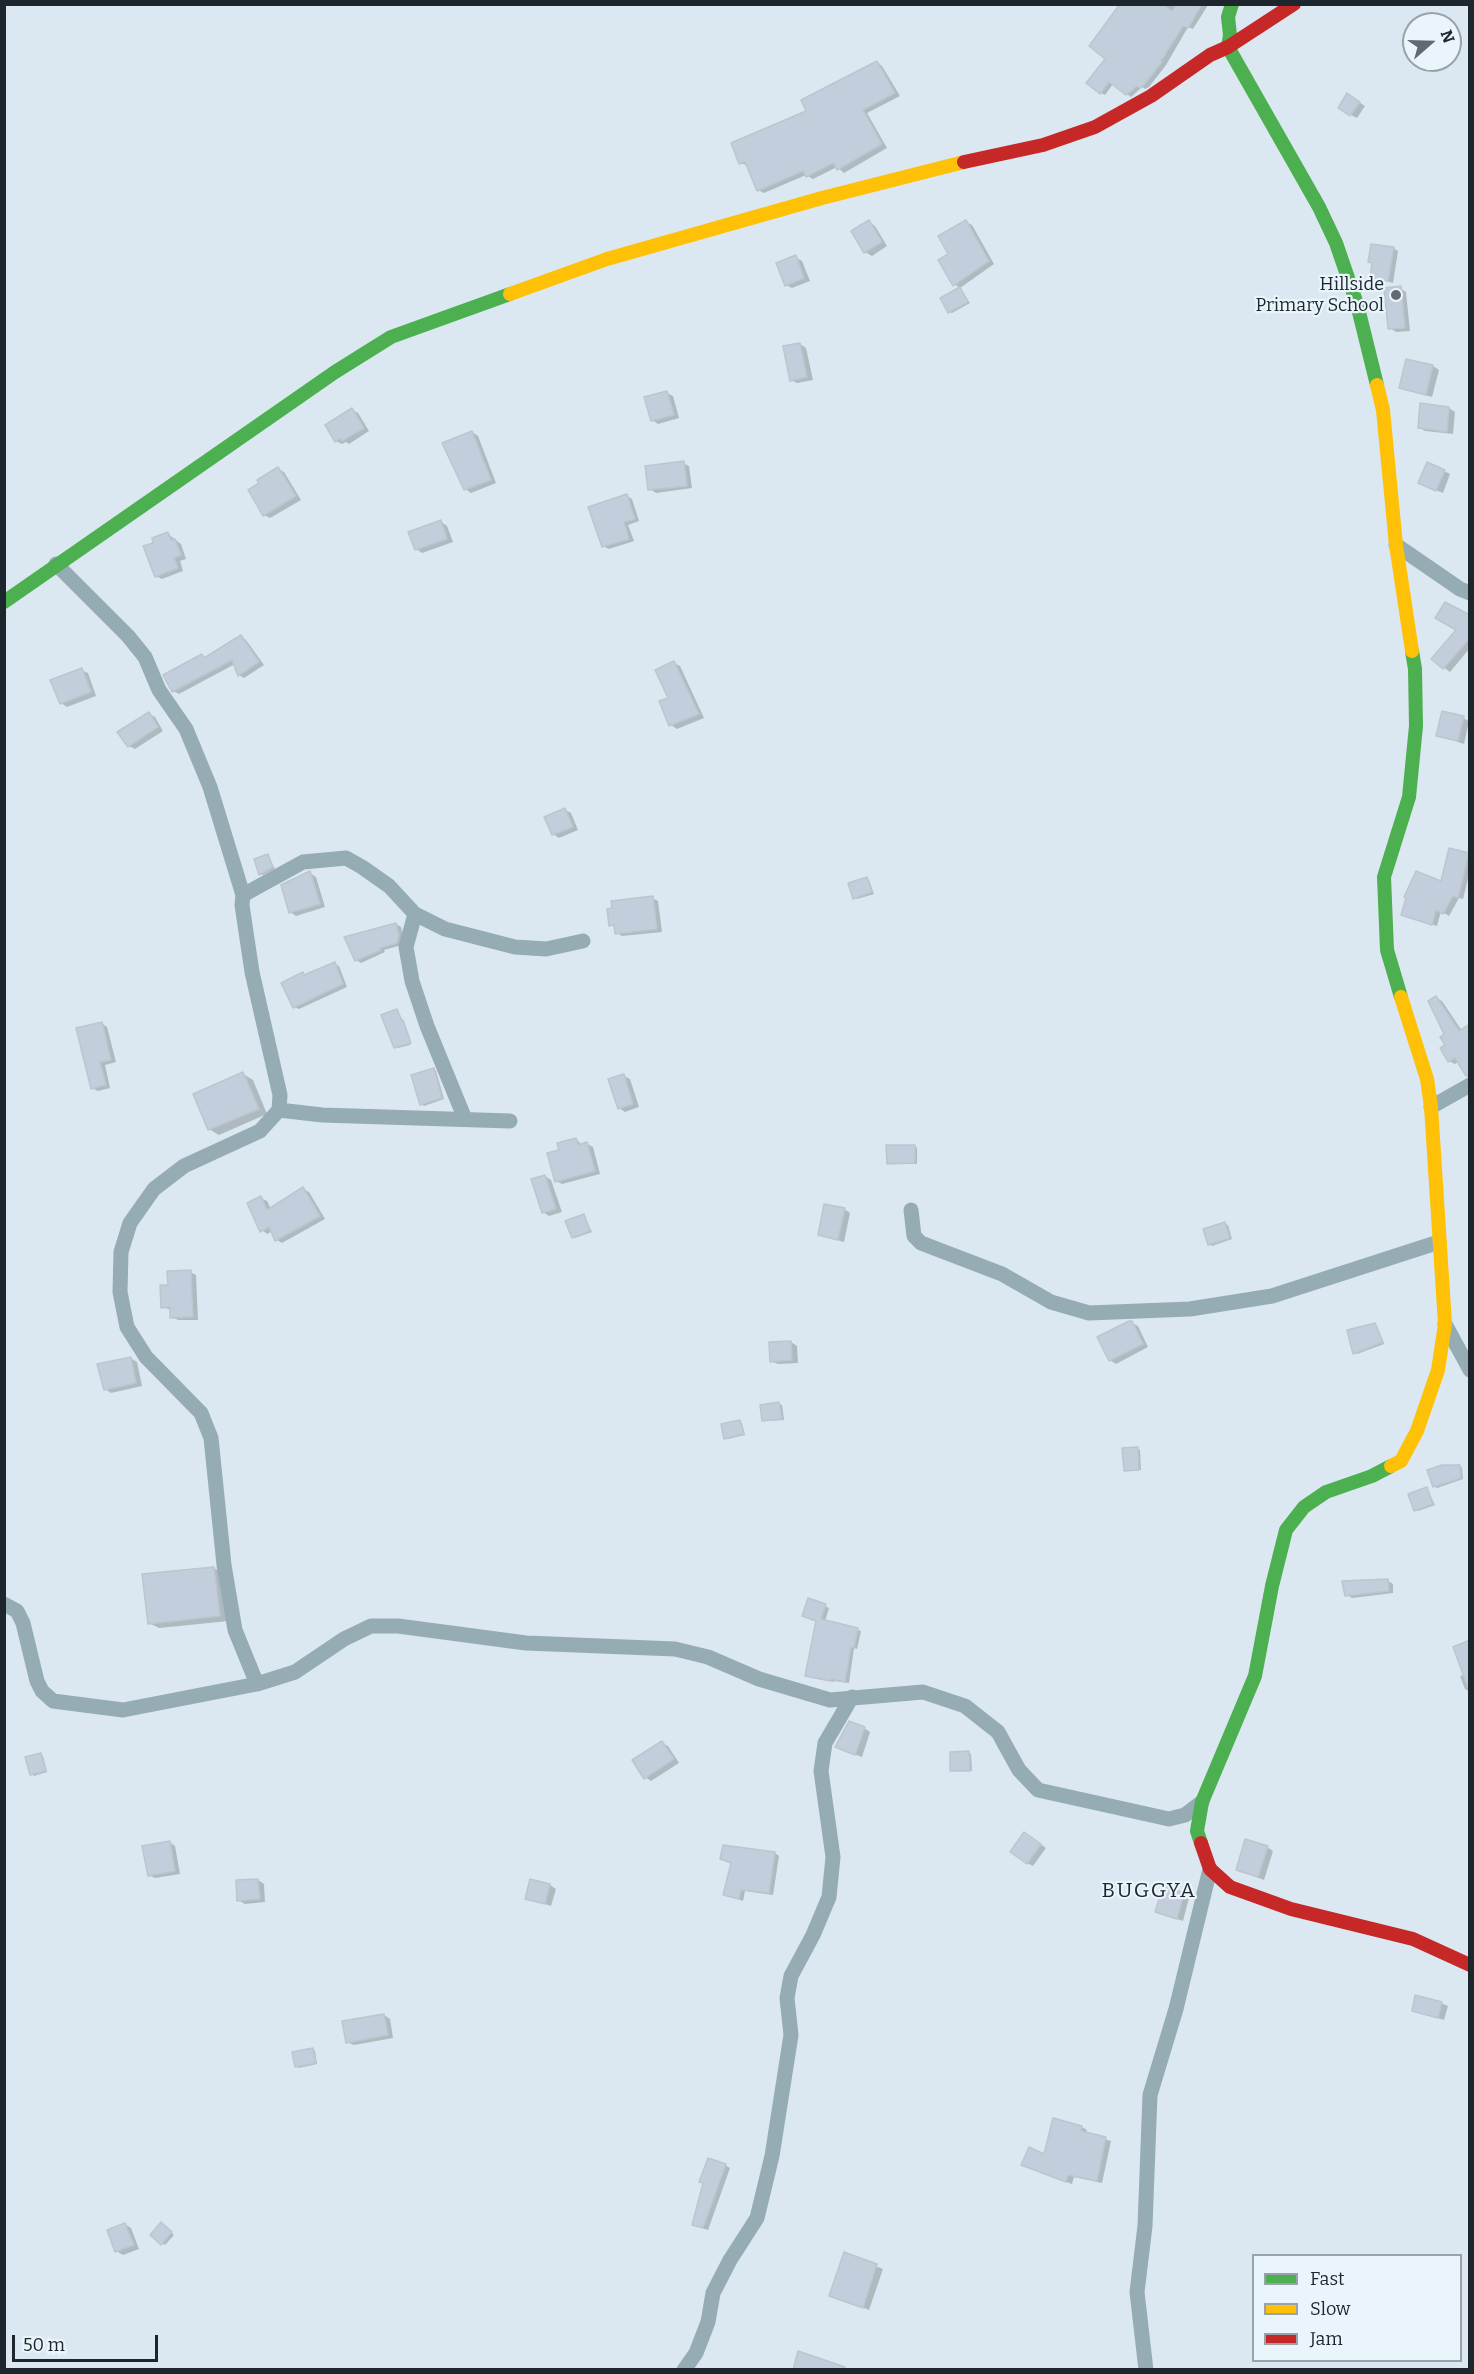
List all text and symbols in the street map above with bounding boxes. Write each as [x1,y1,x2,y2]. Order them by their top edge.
north arrow [1402,12,1462,72]
text: N [1436,27,1459,45]
place label: Hillside Primary School [1255,274,1384,316]
marker: Hillside Primary School [1389,288,1403,302]
district label: BUGGYA [1102,1878,1196,1904]
legend [1252,2254,1462,2362]
text: Fast [1310,2268,1345,2290]
text: Slow [1310,2298,1350,2320]
scale bar [15,2323,160,2361]
text: Jam [1310,2328,1343,2350]
text: 50 m [23,2334,65,2356]

